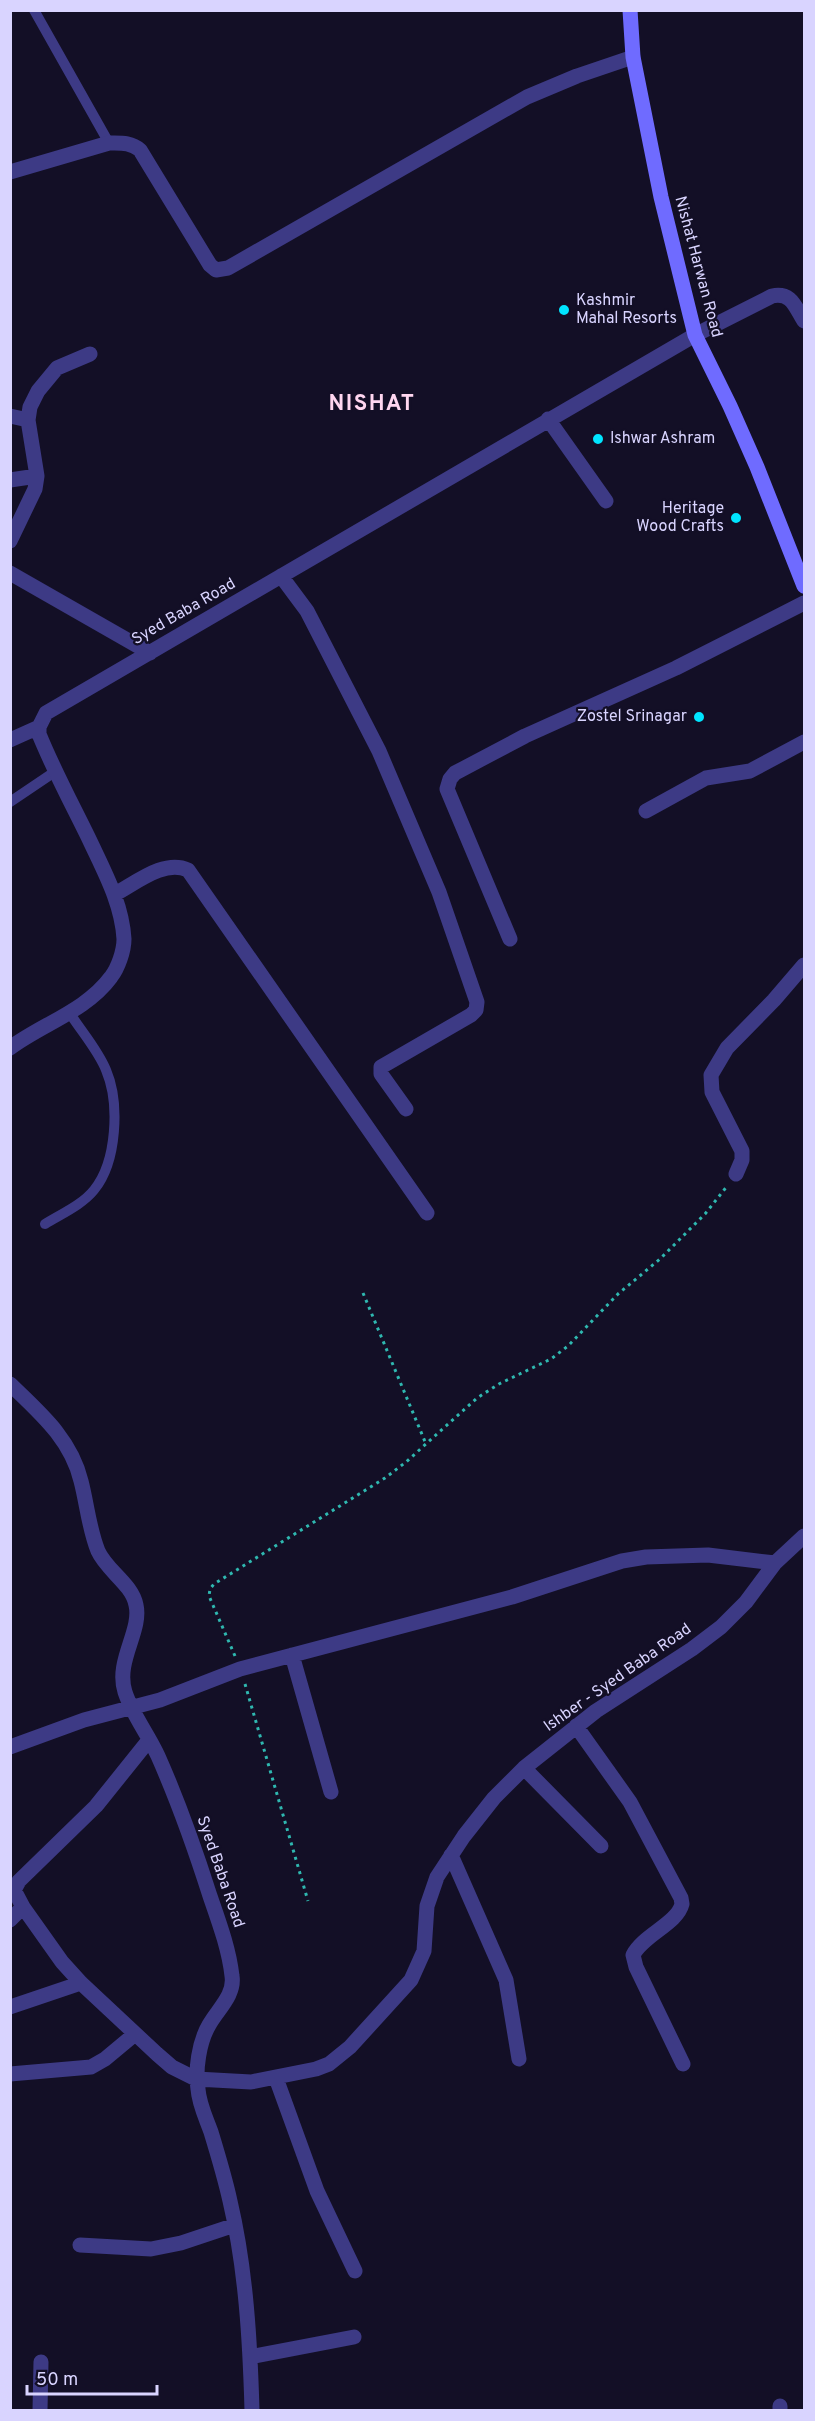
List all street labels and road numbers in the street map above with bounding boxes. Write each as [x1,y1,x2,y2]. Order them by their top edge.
street label: Nishat Harwan Road [670,194,726,340]
street label: Syed Baba Road [128,574,240,650]
street label: Ishber - Syed Baba Road [540,1619,696,1737]
street label: Syed Baba Road [192,1814,248,1930]

